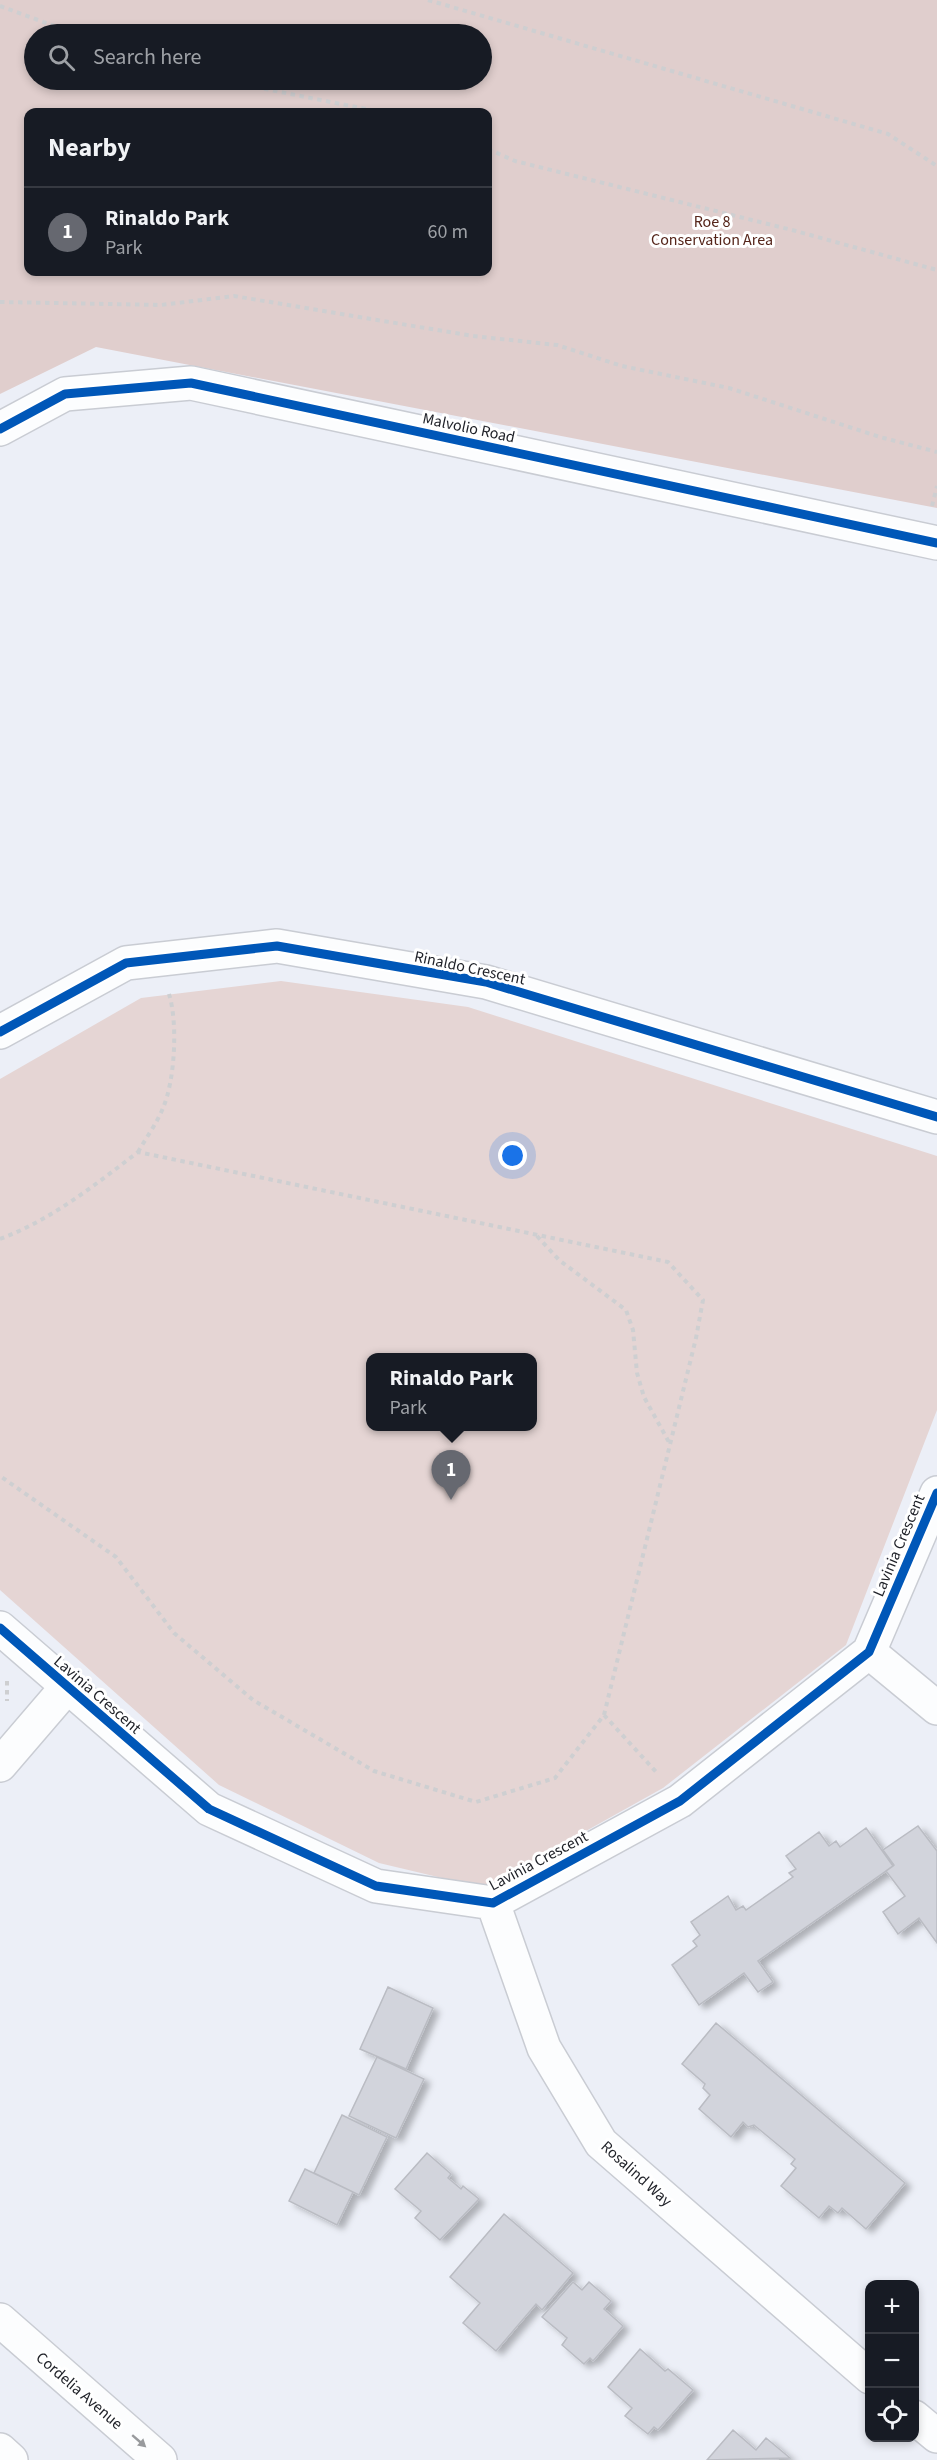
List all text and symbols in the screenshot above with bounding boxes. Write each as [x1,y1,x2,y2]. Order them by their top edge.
search box [24,24,492,90]
icon: search [45,41,78,74]
text: Search here [93,41,201,73]
text: Nearby [48,129,131,166]
text: Rinaldo Park [105,202,229,234]
park label: Roe 8 Conservation Area [651,211,773,251]
text: 1 [62,218,73,246]
text: 60 m [428,218,468,246]
text: Park [105,234,142,262]
street label: Malvolio Road [420,407,517,449]
street label: Rinaldo Crescent [412,945,528,991]
your location [498,1141,527,1170]
popup [366,1353,537,1431]
text: Rinaldo Park [389,1362,514,1394]
text: Park [389,1394,427,1422]
pin: 1 [432,1450,470,1500]
street label: Lavinia Crescent [867,1490,931,1600]
street label: Lavinia Crescent [49,1651,146,1739]
street label: Lavinia Crescent [485,1825,592,1896]
street label: Rosalind Way [596,2136,677,2212]
map controls [865,2280,919,2442]
button: + [865,2280,919,2334]
button: − [865,2334,919,2388]
street label: Cordelia Avenue [31,2347,128,2435]
button: locate [865,2388,919,2442]
one-way arrow [131,2434,146,2447]

